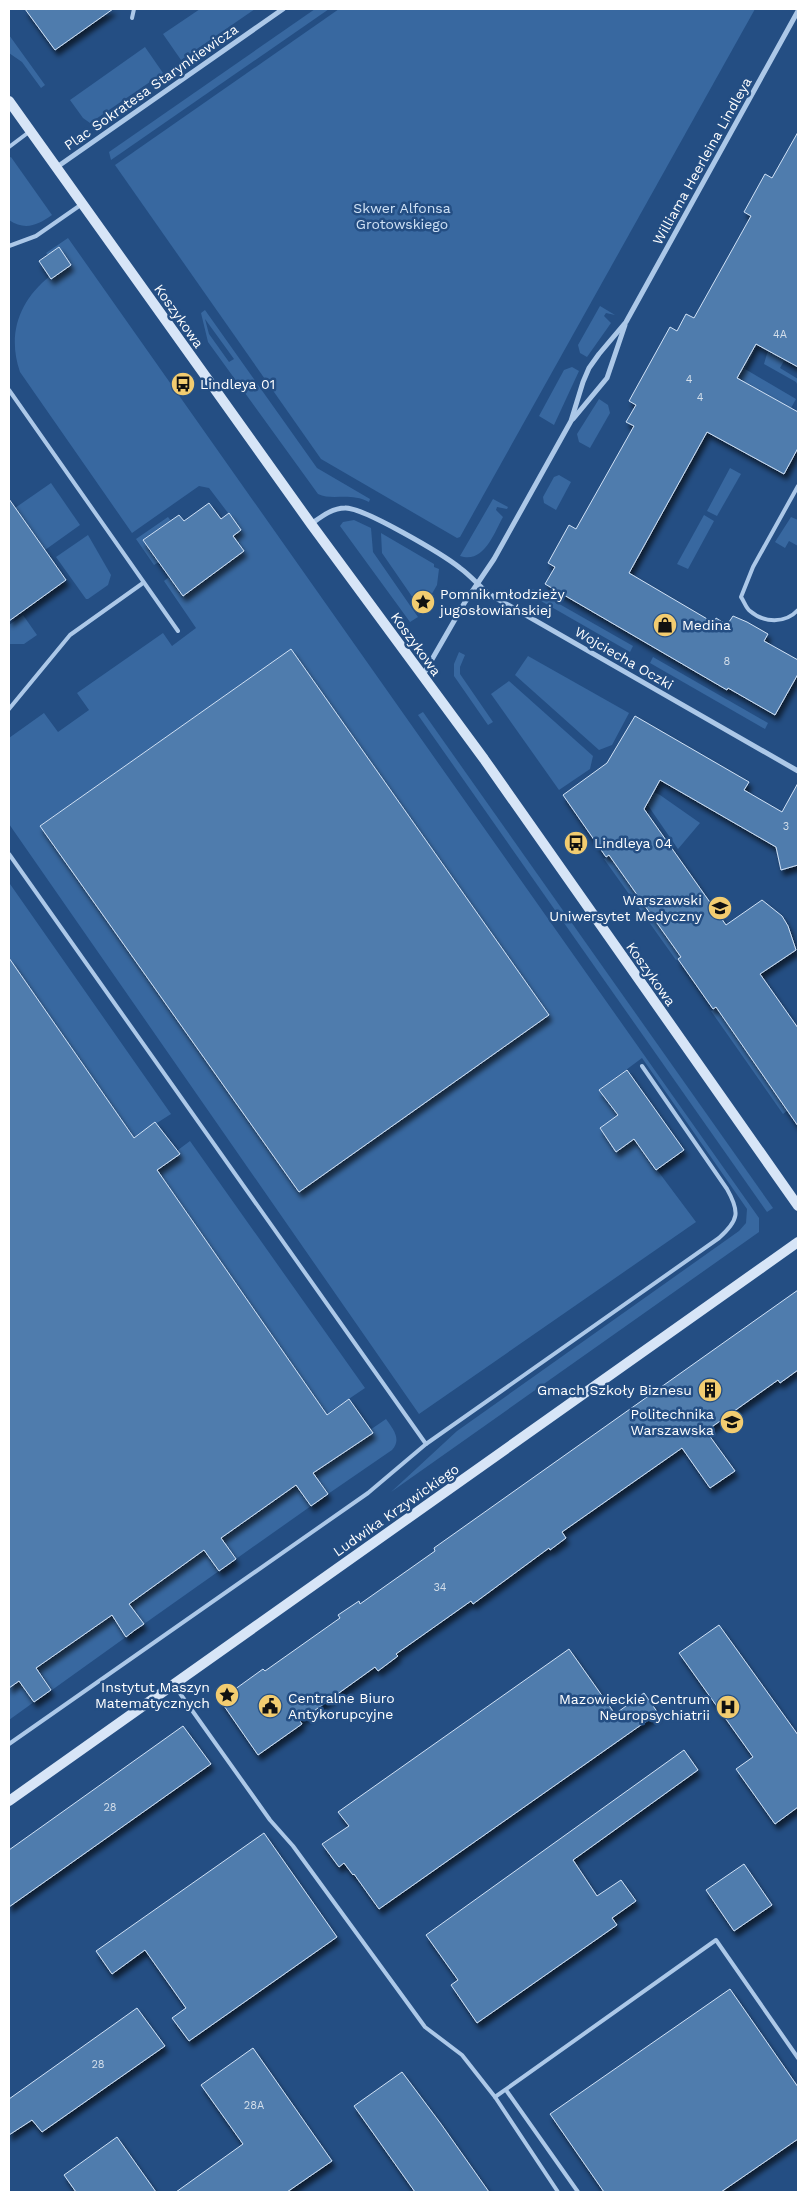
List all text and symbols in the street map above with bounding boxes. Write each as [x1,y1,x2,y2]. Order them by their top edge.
street label: Plac Sokratesa Starynkiewicza [61,21,241,153]
street label: Williama Heerleina Lindleya [649,74,755,247]
park label: Skwer Alfonsa Grotowskiego [353,200,451,232]
street label: Koszykowa [151,281,207,351]
house number: 4A [773,328,787,341]
bus stop icon: Lindleya 01 [170,371,196,397]
house number: 4 [686,373,693,386]
place label: Lindleya 01 [200,376,275,392]
house number: 4 [697,391,704,404]
place label: Pomnik młodzieży jugosłowiańskiej [438,586,565,618]
place icon: Pomnik młodzieży jugosłowiańskiej [410,589,436,615]
street label: Koszykowa [388,609,444,679]
shop icon: Medina [652,612,678,638]
place label: Medina [682,617,731,633]
street label: Wojciecha Oczki [572,623,676,693]
house number: 8 [724,655,731,668]
house number: 3 [783,820,789,833]
bus stop icon: Lindleya 04 [563,830,589,856]
place label: Lindleya 04 [594,835,672,851]
place label: Warszawski Uniwersytet Medyczny [549,892,703,924]
school or university icon: Warszawski Uniwersytet Medyczny [707,895,733,921]
street label: Koszykowa [623,939,679,1009]
building icon: Gmach Szkoły Biznesu [697,1377,723,1403]
place label: Gmach Szkoły Biznesu [537,1382,692,1398]
place label: Politechnika Warszawska [630,1406,714,1438]
school or university icon: Politechnika Warszawska [719,1409,745,1435]
street label: Ludwika Krzywickiego [330,1461,462,1559]
house number: 34 [433,1581,447,1594]
place label: Instytut Maszyn Matematycznych [95,1679,210,1711]
place icon: Instytut Maszyn Matematycznych [214,1682,240,1708]
place label: Centralne Biuro Antykorupcyjne [288,1690,395,1722]
place label: Mazowieckie Centrum Neuropsychiatrii [559,1691,710,1723]
public building icon: Centralne Biuro Antykorupcyjne [257,1693,283,1719]
hospital icon: Mazowieckie Centrum Neuropsychiatrii [715,1694,741,1720]
house number: 28 [103,1801,117,1814]
house number: 28 [91,2058,105,2071]
house number: 28A [244,2099,264,2112]

